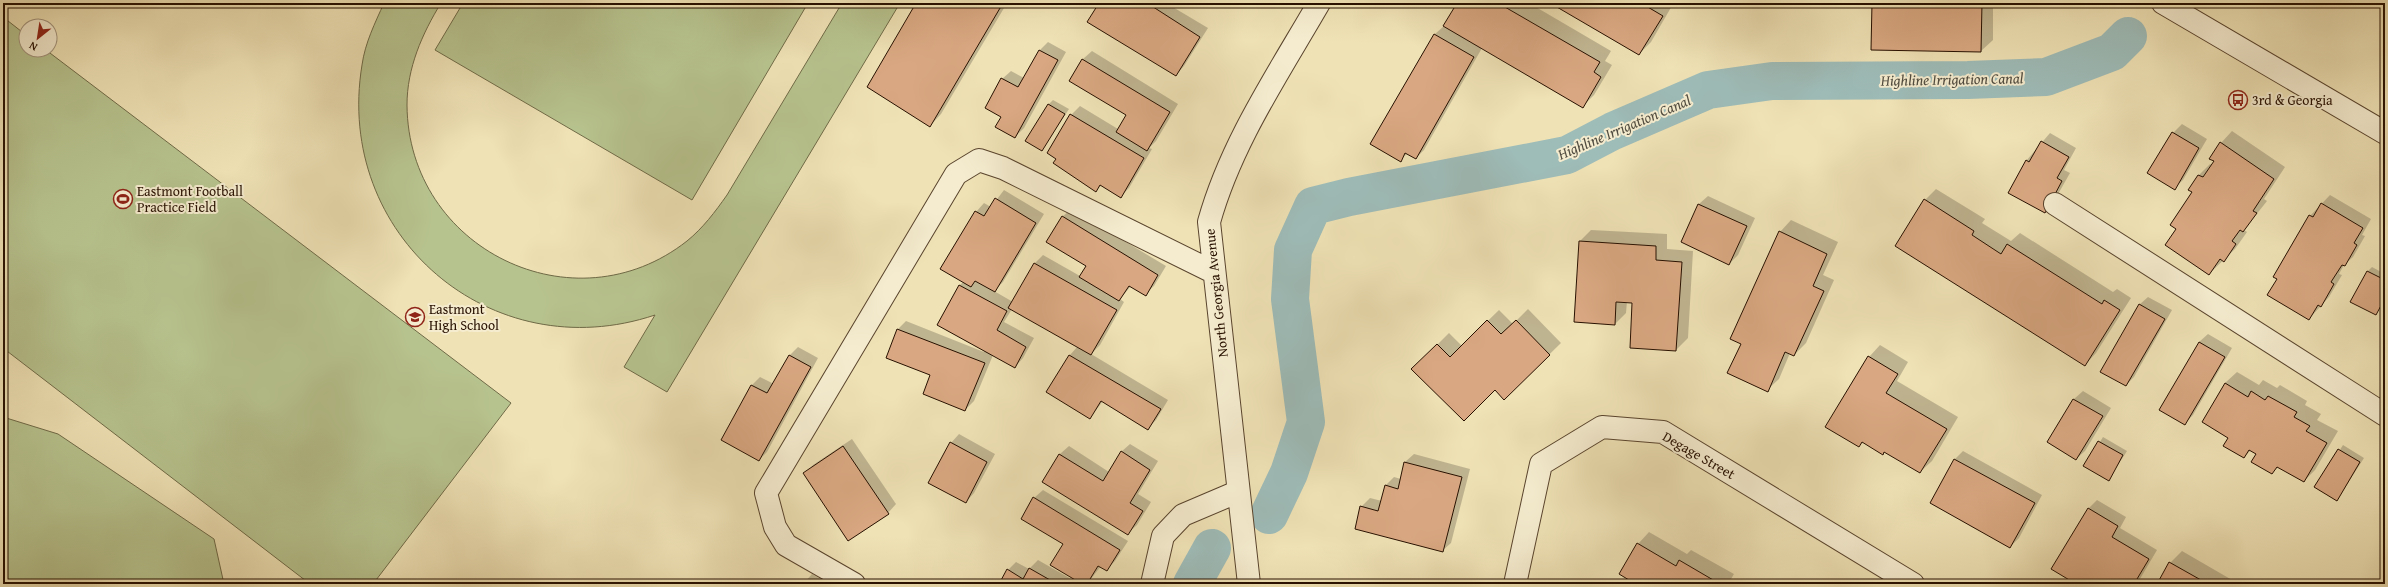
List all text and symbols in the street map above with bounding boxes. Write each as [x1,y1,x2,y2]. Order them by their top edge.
north arrow [18,18,58,58]
text: N [25,38,40,55]
water label: Highline Irrigation Canal [1879,67,2024,91]
water label: Highline Irrigation Canal [1553,89,1694,165]
bus stop icon: 3rd & Georgia [2227,89,2249,111]
place label: 3rd & Georgia [2252,90,2333,110]
place label: Eastmont Football Practice Field [137,181,243,217]
sports icon: Eastmont Football Practice Field [112,188,134,210]
street label: North Georgia Avenue [1199,227,1233,358]
place label: Eastmont High School [429,299,499,335]
school or university icon: Eastmont High School [404,306,426,328]
street label: Degage Street [1659,426,1739,484]

